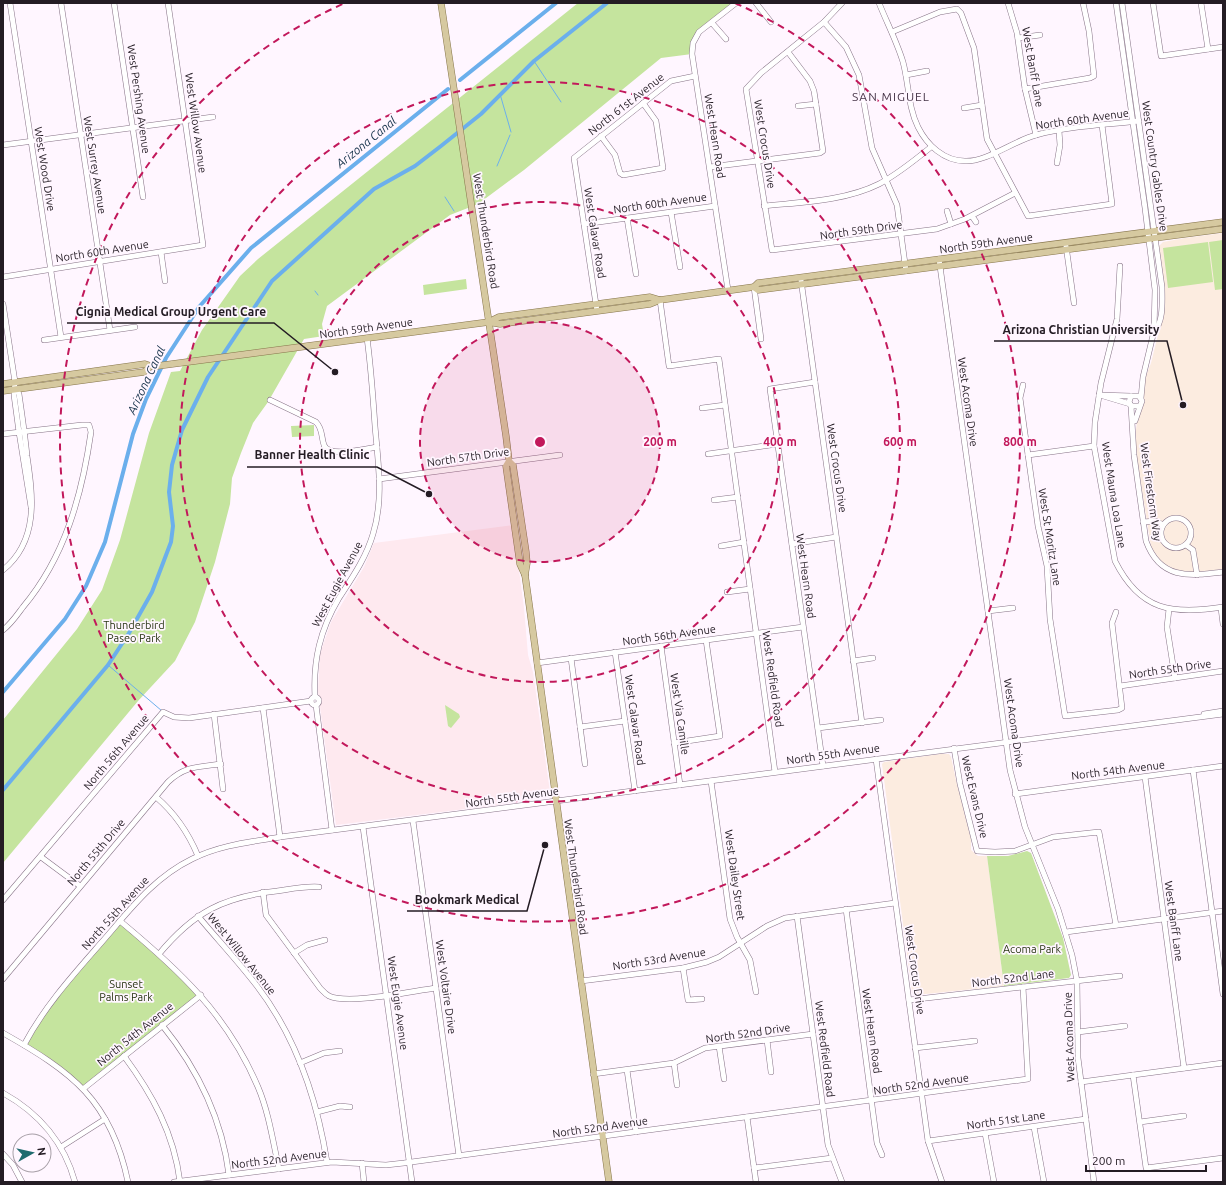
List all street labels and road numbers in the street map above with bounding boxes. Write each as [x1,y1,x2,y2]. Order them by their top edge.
street label: West Banff Lane [1020,26,1046,108]
street label: West Pershing Avenue [125,44,153,154]
street label: North 61st Avenue [586,71,666,137]
street label: West Willow Avenue [183,72,209,174]
street label: West Hearn Road [702,93,728,179]
street label: West Crocus Drive [752,99,778,189]
street label: West Country Gables Drive [1140,100,1170,232]
street label: North 60th Avenue [1035,107,1129,131]
street label: West Surrey Avenue [81,115,109,215]
street label: West Wood Drive [32,126,58,212]
street label: West Thunderbird Road [471,172,501,290]
street label: West Calavar Road [582,187,608,279]
street label: North 60th Avenue [613,191,707,215]
street label: North 59th Drive [819,218,903,242]
street label: North 59th Avenue [939,231,1033,255]
street label: North 60th Avenue [55,238,149,264]
street label: North 59th Avenue [319,316,413,340]
street label: West Acoma Drive [956,357,980,447]
street label: West Crocus Drive [825,423,849,513]
street label: West Mauna Loa Lane [1100,441,1128,549]
street label: West Firestorm Way [1138,442,1164,543]
street label: North 57th Drive [426,445,510,469]
street label: West St Moritz Lane [1036,487,1064,587]
street label: West Hearn Road [794,533,818,619]
street label: West Eugie Avenue [309,539,365,629]
street label: North 56th Avenue [622,623,716,647]
street label: West Redfield Road [760,630,786,728]
street label: North 55th Drive [1128,657,1212,681]
street label: West Via Camille [668,672,692,756]
street label: West Calavar Road [623,674,647,766]
street label: West Acoma Drive [1002,678,1026,768]
street label: North 56th Avenue [81,712,151,792]
street label: North 55th Avenue [786,742,880,766]
street label: West Evans Drive [960,755,990,839]
street label: North 54th Avenue [1071,758,1165,782]
street label: North 55th Avenue [465,785,559,809]
street label: North 55th Drive [65,816,127,888]
street label: West Thunderbird Road [562,818,590,936]
street label: West Dailey Street [723,829,747,922]
street label: North 55th Avenue [79,874,151,952]
street label: West Banff Lane [1162,880,1186,962]
street label: West Willow Avenue [206,911,278,997]
street label: West Crocus Drive [903,925,927,1015]
street label: West Voltaire Drive [433,939,459,1035]
street label: North 53rd Avenue [612,946,706,972]
street label: West Eugie Avenue [385,955,411,1051]
street label: North 52nd Lane [971,967,1055,989]
street label: West Hearn Road [860,988,884,1074]
street label: West Acoma Drive [1061,992,1077,1082]
street label: North 54th Avenue [95,1000,175,1068]
street label: West Redfield Road [813,1000,837,1098]
street label: North 52nd Drive [705,1021,791,1045]
street label: North 52nd Avenue [872,1071,970,1097]
street label: North 51st Lane [966,1109,1046,1131]
street label: North 52nd Avenue [551,1114,649,1140]
street label: North 52nd Avenue [230,1147,328,1171]

